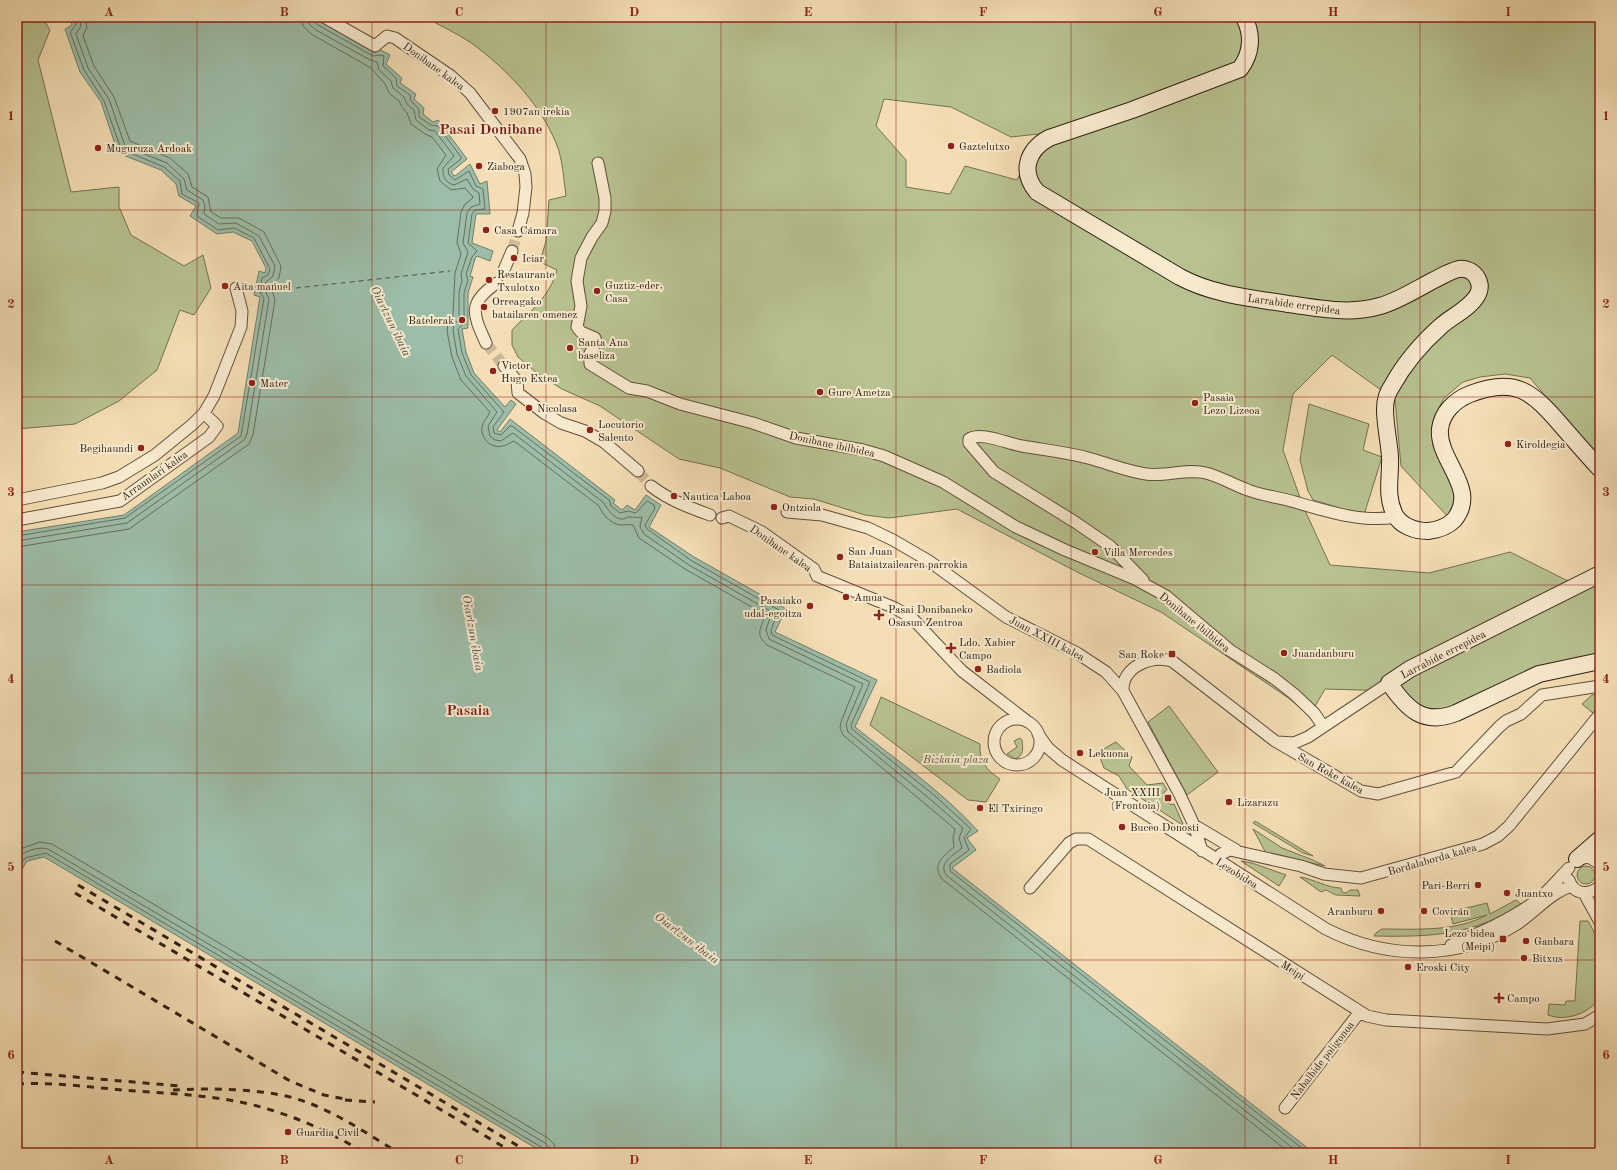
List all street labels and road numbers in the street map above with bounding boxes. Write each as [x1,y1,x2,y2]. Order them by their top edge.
street label: Donibane kalea [400,41,466,93]
street label: Larrabide errepidea [1247,294,1342,318]
street label: Donibane ibilbidea [788,431,876,460]
street label: Arraunlari kalea [120,449,191,503]
street label: Donibane kalea [747,524,814,575]
street label: Donibane ibilbidea [1157,591,1232,655]
street label: Juan XXIII kalea [1007,615,1086,664]
street label: Larrabide errepidea [1399,629,1488,682]
street label: San Roke kalea [1296,752,1365,797]
street label: Bordalaborda kalea [1387,842,1479,878]
street label: Lezobidea [1213,857,1260,892]
street label: Meipi [1278,960,1306,983]
street label: Nabalbide poligonoa [1289,1019,1357,1102]

